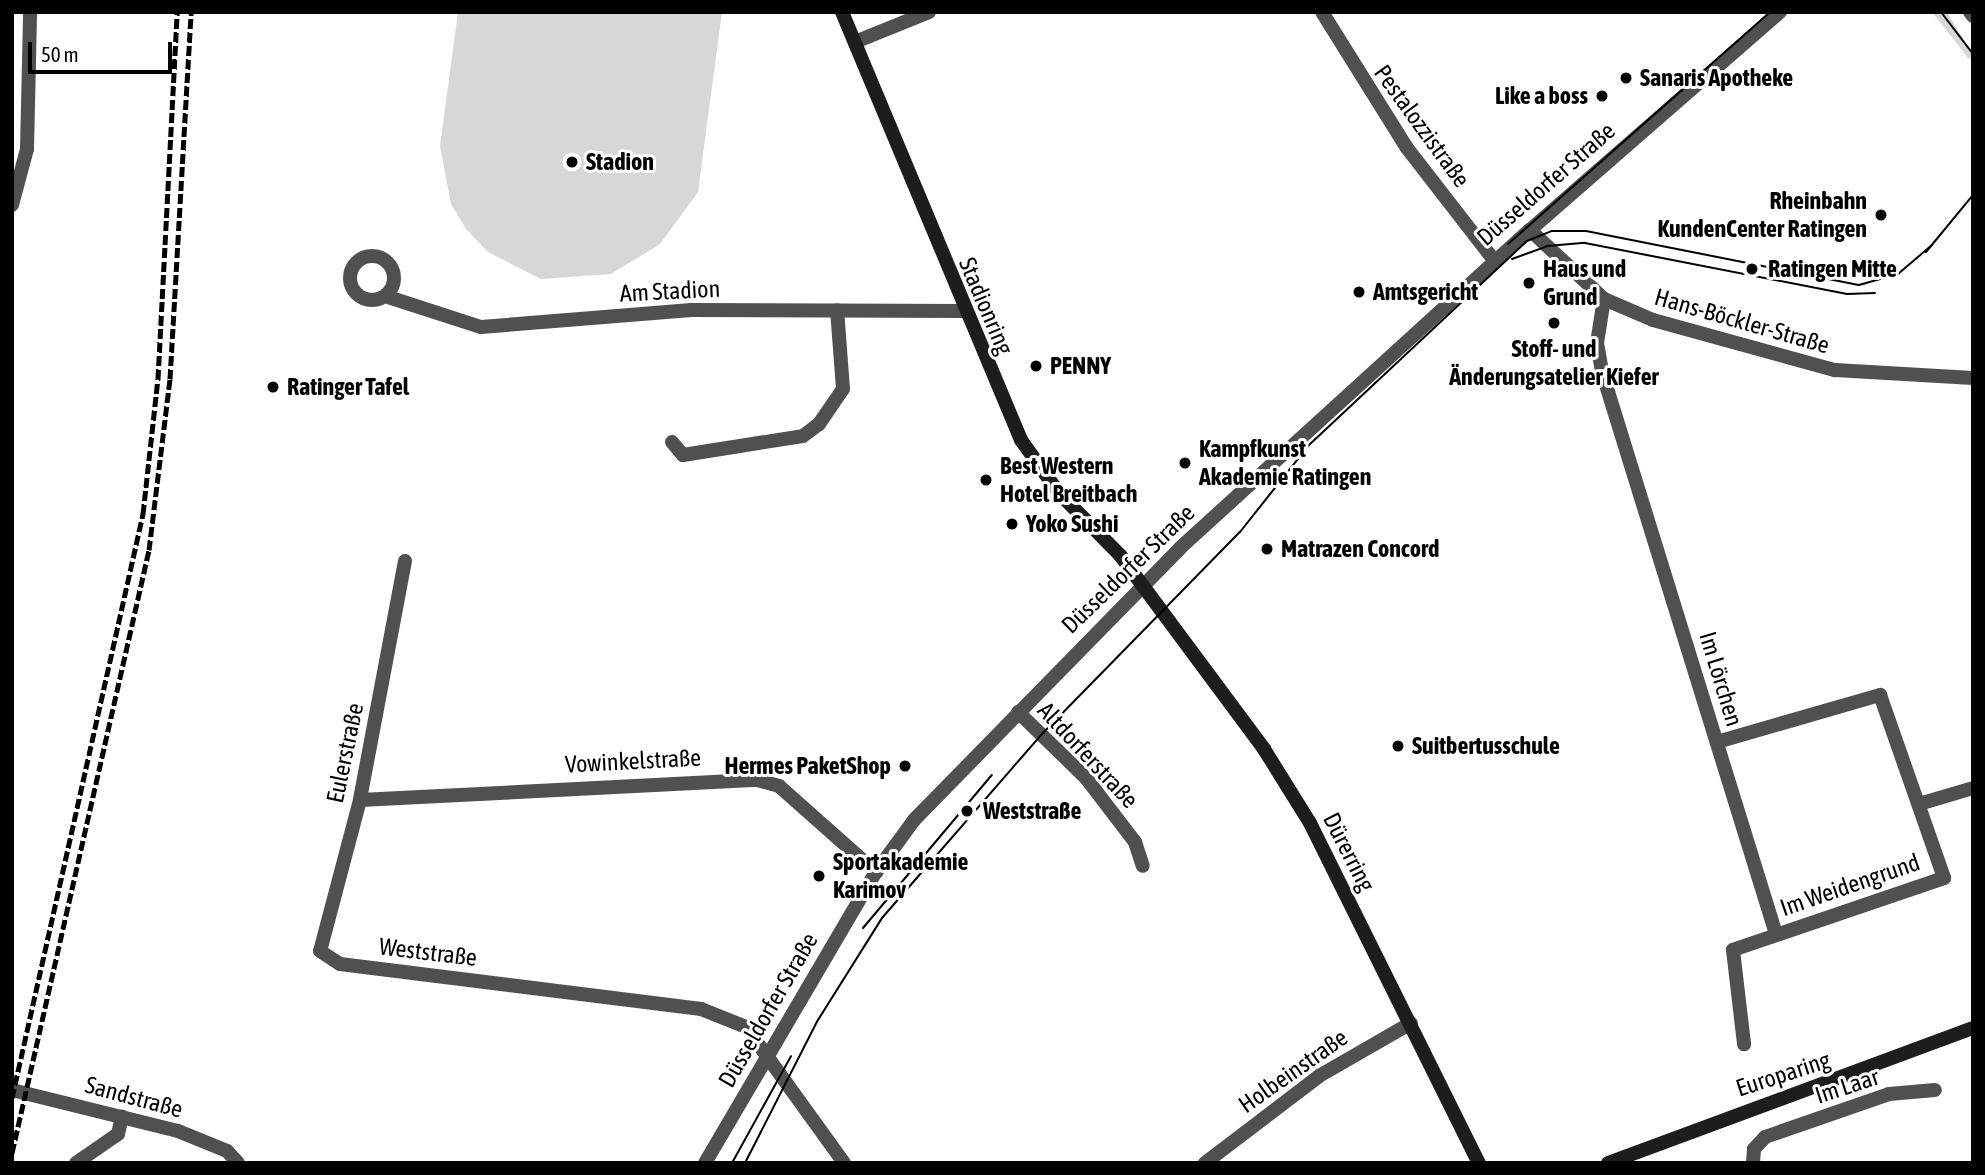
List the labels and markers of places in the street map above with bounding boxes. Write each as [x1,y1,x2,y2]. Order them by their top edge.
place label: Sanaris Apotheke [1640,64,1793,92]
marker: Sanaris Apotheke [1618,70,1634,86]
place label: Like a boss [1495,82,1588,110]
marker: Like a boss [1594,88,1610,104]
place label: Stadion [586,148,654,176]
marker: Stadion [564,154,580,170]
place label: Rheinbahn KundenCenter Ratingen [1657,187,1867,243]
marker: Rheinbahn KundenCenter Ratingen [1873,207,1889,223]
place label: Haus und Grund [1543,255,1626,311]
place label: Ratingen Mitte [1768,255,1897,283]
marker: Ratingen Mitte [1742,259,1762,279]
marker: Haus und Grund [1521,275,1537,291]
place label: Amtsgericht [1373,278,1478,306]
marker: Amtsgericht [1351,284,1367,300]
marker: Stoff- und Änderungsatelier Kiefer [1546,315,1562,331]
place label: Stoff- und Änderungsatelier Kiefer [1449,335,1659,391]
place label: PENNY [1050,352,1111,380]
marker: PENNY [1028,358,1044,374]
place label: Ratinger Tafel [287,373,409,401]
marker: Ratinger Tafel [265,379,281,395]
place label: Kampfkunst Akademie Ratingen [1199,435,1371,491]
place label: Best Western Hotel Breitbach [1000,452,1137,508]
marker: Kampfkunst Akademie Ratingen [1177,455,1193,471]
marker: Best Western Hotel Breitbach [978,472,994,488]
place label: Yoko Sushi [1026,510,1118,538]
marker: Yoko Sushi [1004,516,1020,532]
place label: Matrazen Concord [1281,535,1439,563]
marker: Matrazen Concord [1259,541,1275,557]
place label: Suitbertusschule [1412,732,1560,760]
marker: Suitbertusschule [1390,738,1406,754]
place label: Hermes PaketShop [724,752,891,780]
marker: Hermes PaketShop [897,758,913,774]
place label: Weststraße [983,797,1081,825]
marker: Weststraße [957,801,977,821]
place label: Sportakademie Karimov [833,848,968,904]
marker: Sportakademie Karimov [811,868,827,884]

